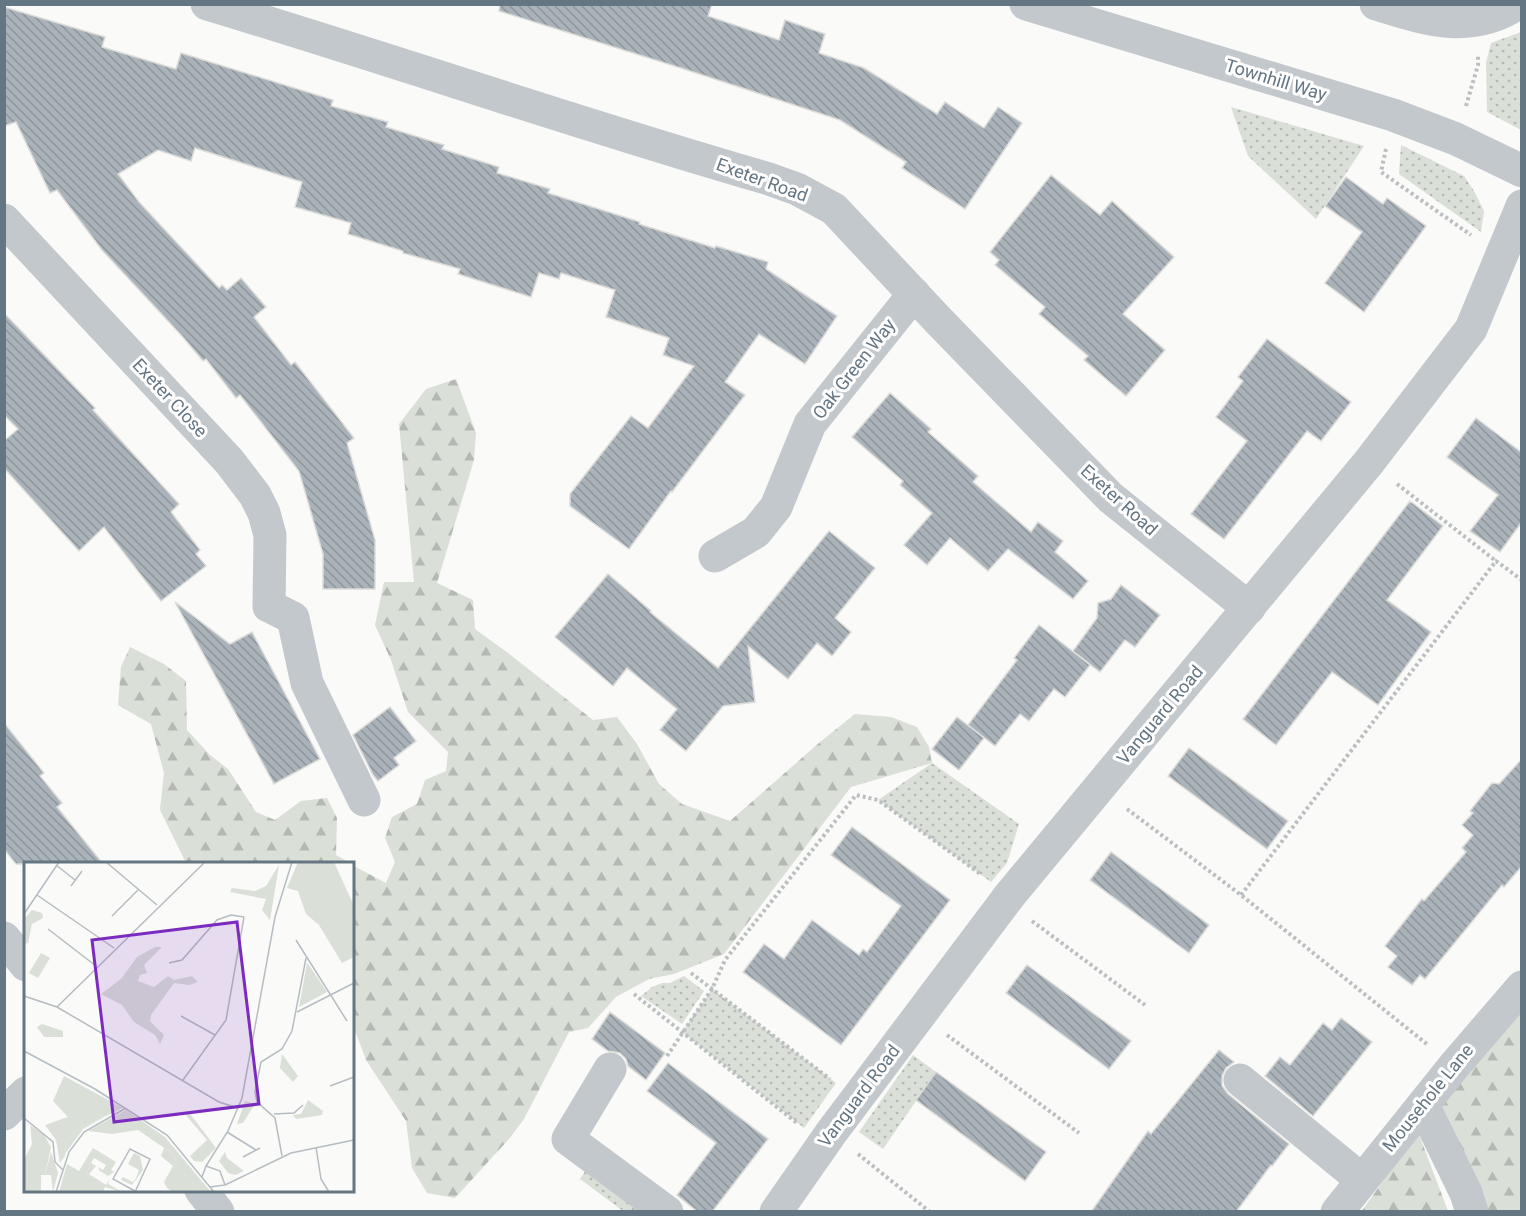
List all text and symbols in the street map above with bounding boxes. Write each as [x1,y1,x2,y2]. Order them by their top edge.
street label: Townhill Way [1223,54,1330,105]
street label: Exeter Road [714,153,811,206]
street label: Oak Green Way [808,314,900,423]
street label: Exeter Close [129,354,212,441]
street label: Exeter Road [1077,460,1162,539]
street label: Vanguard Road [1112,661,1207,768]
inset map [24,862,354,1192]
street label: Vanguard Road [813,1040,904,1151]
street label: Mousehole Lane [1378,1040,1477,1156]

